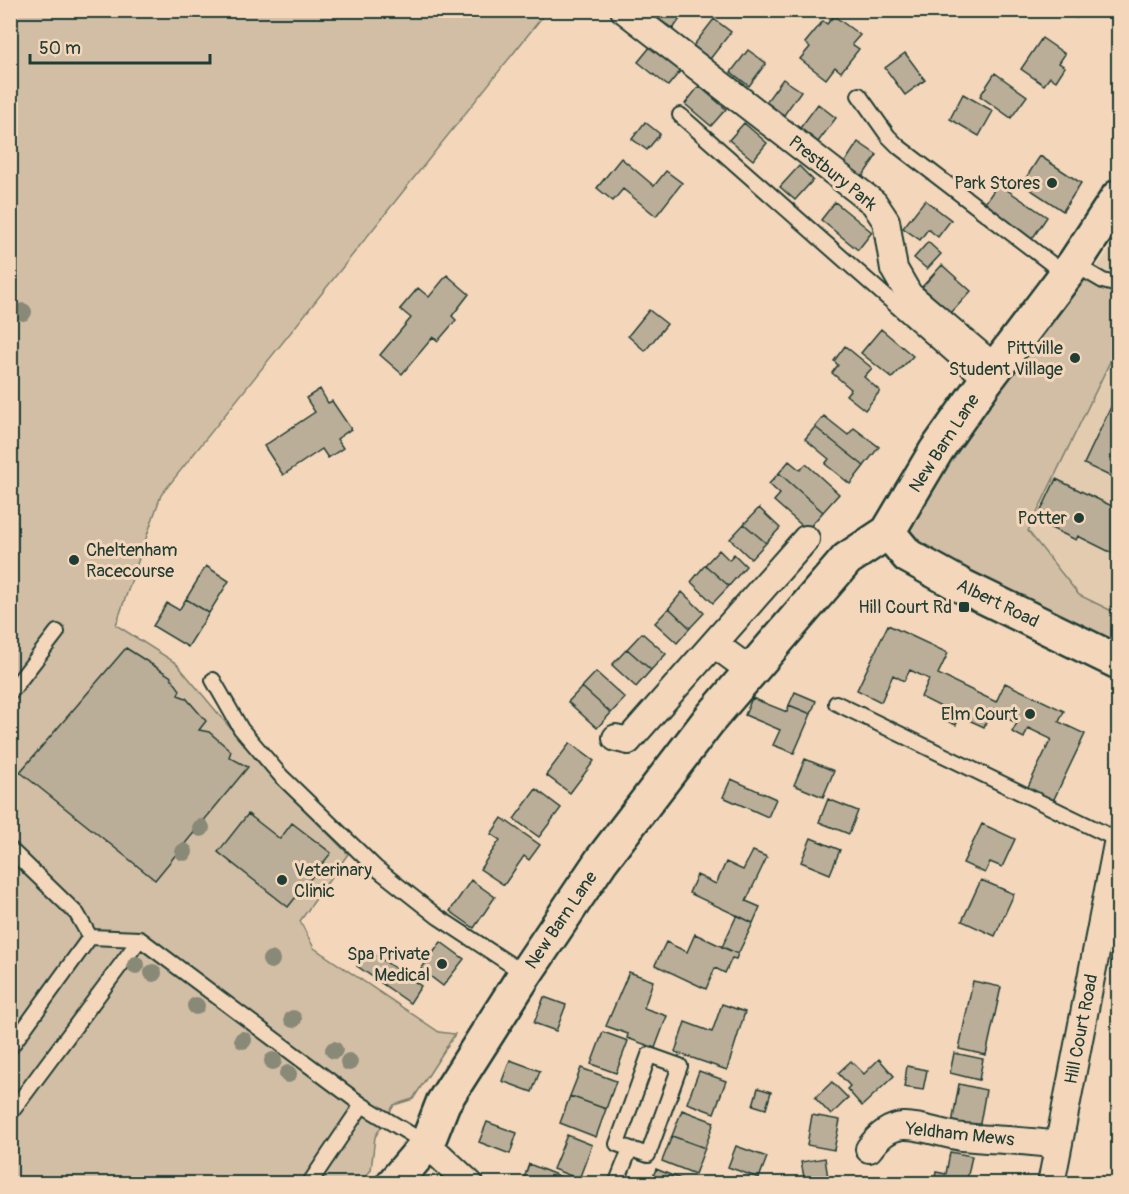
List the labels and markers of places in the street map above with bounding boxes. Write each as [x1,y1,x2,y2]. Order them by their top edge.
place label: Park Stores [954,172,1040,195]
marker: Park Stores [1045,176,1059,190]
place label: Pittville Student Village [949,337,1063,381]
marker: Pittville Student Village [1068,351,1082,365]
place label: Potter [1018,507,1068,530]
marker: Potter [1072,511,1086,525]
place label: Cheltenham Racecourse [86,539,177,583]
marker: Cheltenham Racecourse [67,553,81,567]
place label: Hill Court Rd [858,596,952,619]
marker: Hill Court Rd [957,600,971,614]
place label: Elm Court [941,703,1019,726]
marker: Elm Court [1023,707,1037,721]
place label: Veterinary Clinic [294,859,372,903]
marker: Veterinary Clinic [275,873,289,887]
place label: Spa Private Medical [347,943,430,987]
marker: Spa Private Medical [435,957,449,971]

